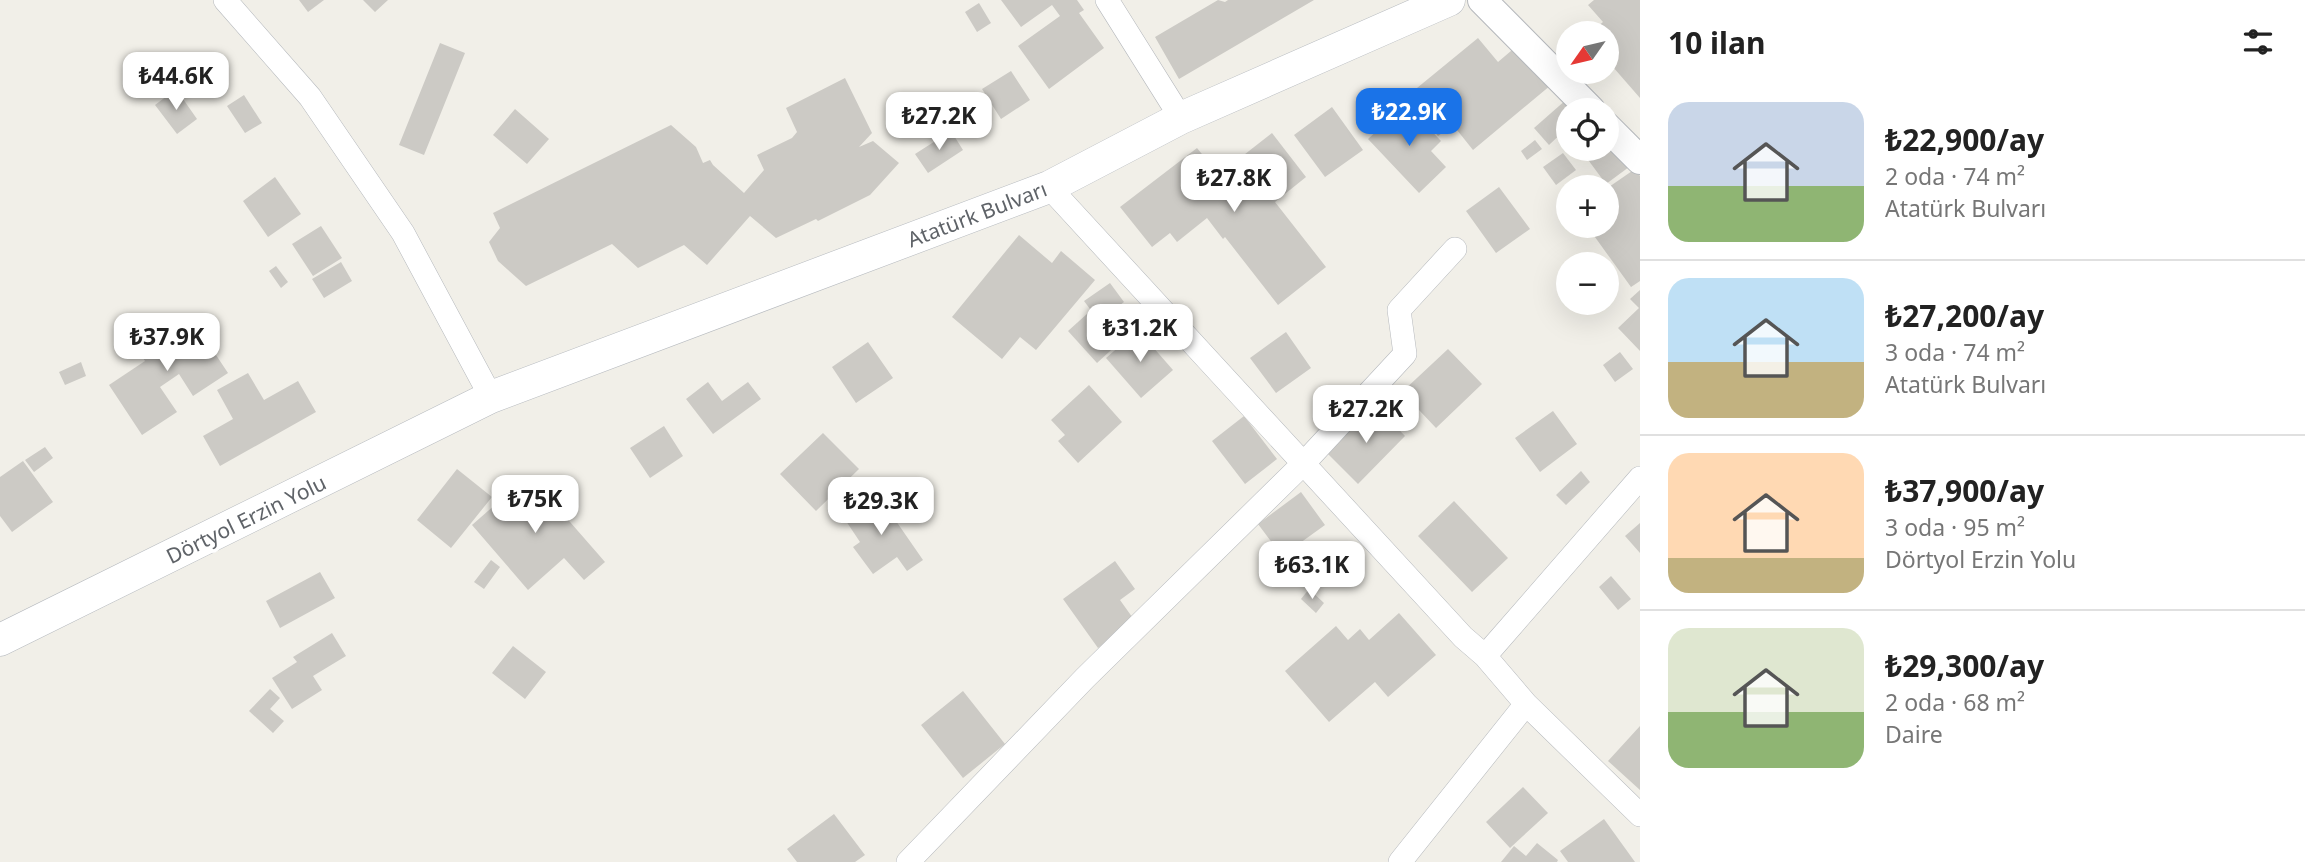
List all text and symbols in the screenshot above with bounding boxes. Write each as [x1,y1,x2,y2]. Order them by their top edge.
north arrow [1556,21,1619,84]
map controls [1556,21,1619,315]
text: 10 ilan [1668,22,1766,63]
icon: filters [2239,23,2277,61]
pin: ₺44.6K [119,52,233,112]
text: ₺44.6K [139,59,213,91]
pin: ₺22.9K [1352,88,1466,148]
pin: ₺27.2K [882,92,996,152]
text: ₺22.9K [1372,95,1446,127]
button: locate [1556,98,1619,161]
text: ₺27.2K [902,99,976,131]
text: ₺22,900/ay [1885,119,2044,160]
icon: home [1724,130,1808,214]
pin: ₺27.8K [1177,154,1291,214]
text: 2 oda · 74 m² [1885,160,2025,192]
text: ₺27.8K [1197,161,1271,193]
street label: Atatürk Bulvarı [903,175,1051,253]
button: + [1556,175,1619,238]
text: Atatürk Bulvarı [1885,192,2046,224]
button: − [1556,252,1619,315]
text: ₺27,200/ay [1885,295,2044,336]
pin: ₺31.2K [1083,304,1197,364]
icon: home [1724,306,1808,390]
text: ₺31.2K [1103,311,1177,343]
pin: ₺37.9K [110,314,224,373]
text: ₺37.9K [130,320,204,352]
text: 3 oda · 74 m² [1885,336,2025,368]
text: Atatürk Bulvarı [1885,368,2046,400]
pin: ₺27.2K [1309,386,1423,445]
text: ₺27.2K [1329,392,1403,424]
street label: Dörtyol Erzin Yolu [161,468,331,570]
text: ₺37,900/ay [1885,470,2044,511]
pin: ₺75K [494,476,576,535]
pin: ₺29.3K [824,477,938,537]
icon: home [1724,481,1808,565]
text: ₺75K [508,482,562,514]
text: ₺29.3K [844,484,918,516]
text: 3 oda · 95 m² [1885,511,2025,543]
pin: ₺63.1K [1255,542,1369,601]
text: Dörtyol Erzin Yolu [1885,543,2076,575]
text: ₺63.1K [1275,548,1349,580]
text: ₺29,300/ay [1885,645,2044,686]
icon: home [1724,656,1808,740]
text: 2 oda · 68 m² [1885,686,2025,718]
text: Daire [1885,718,1943,750]

